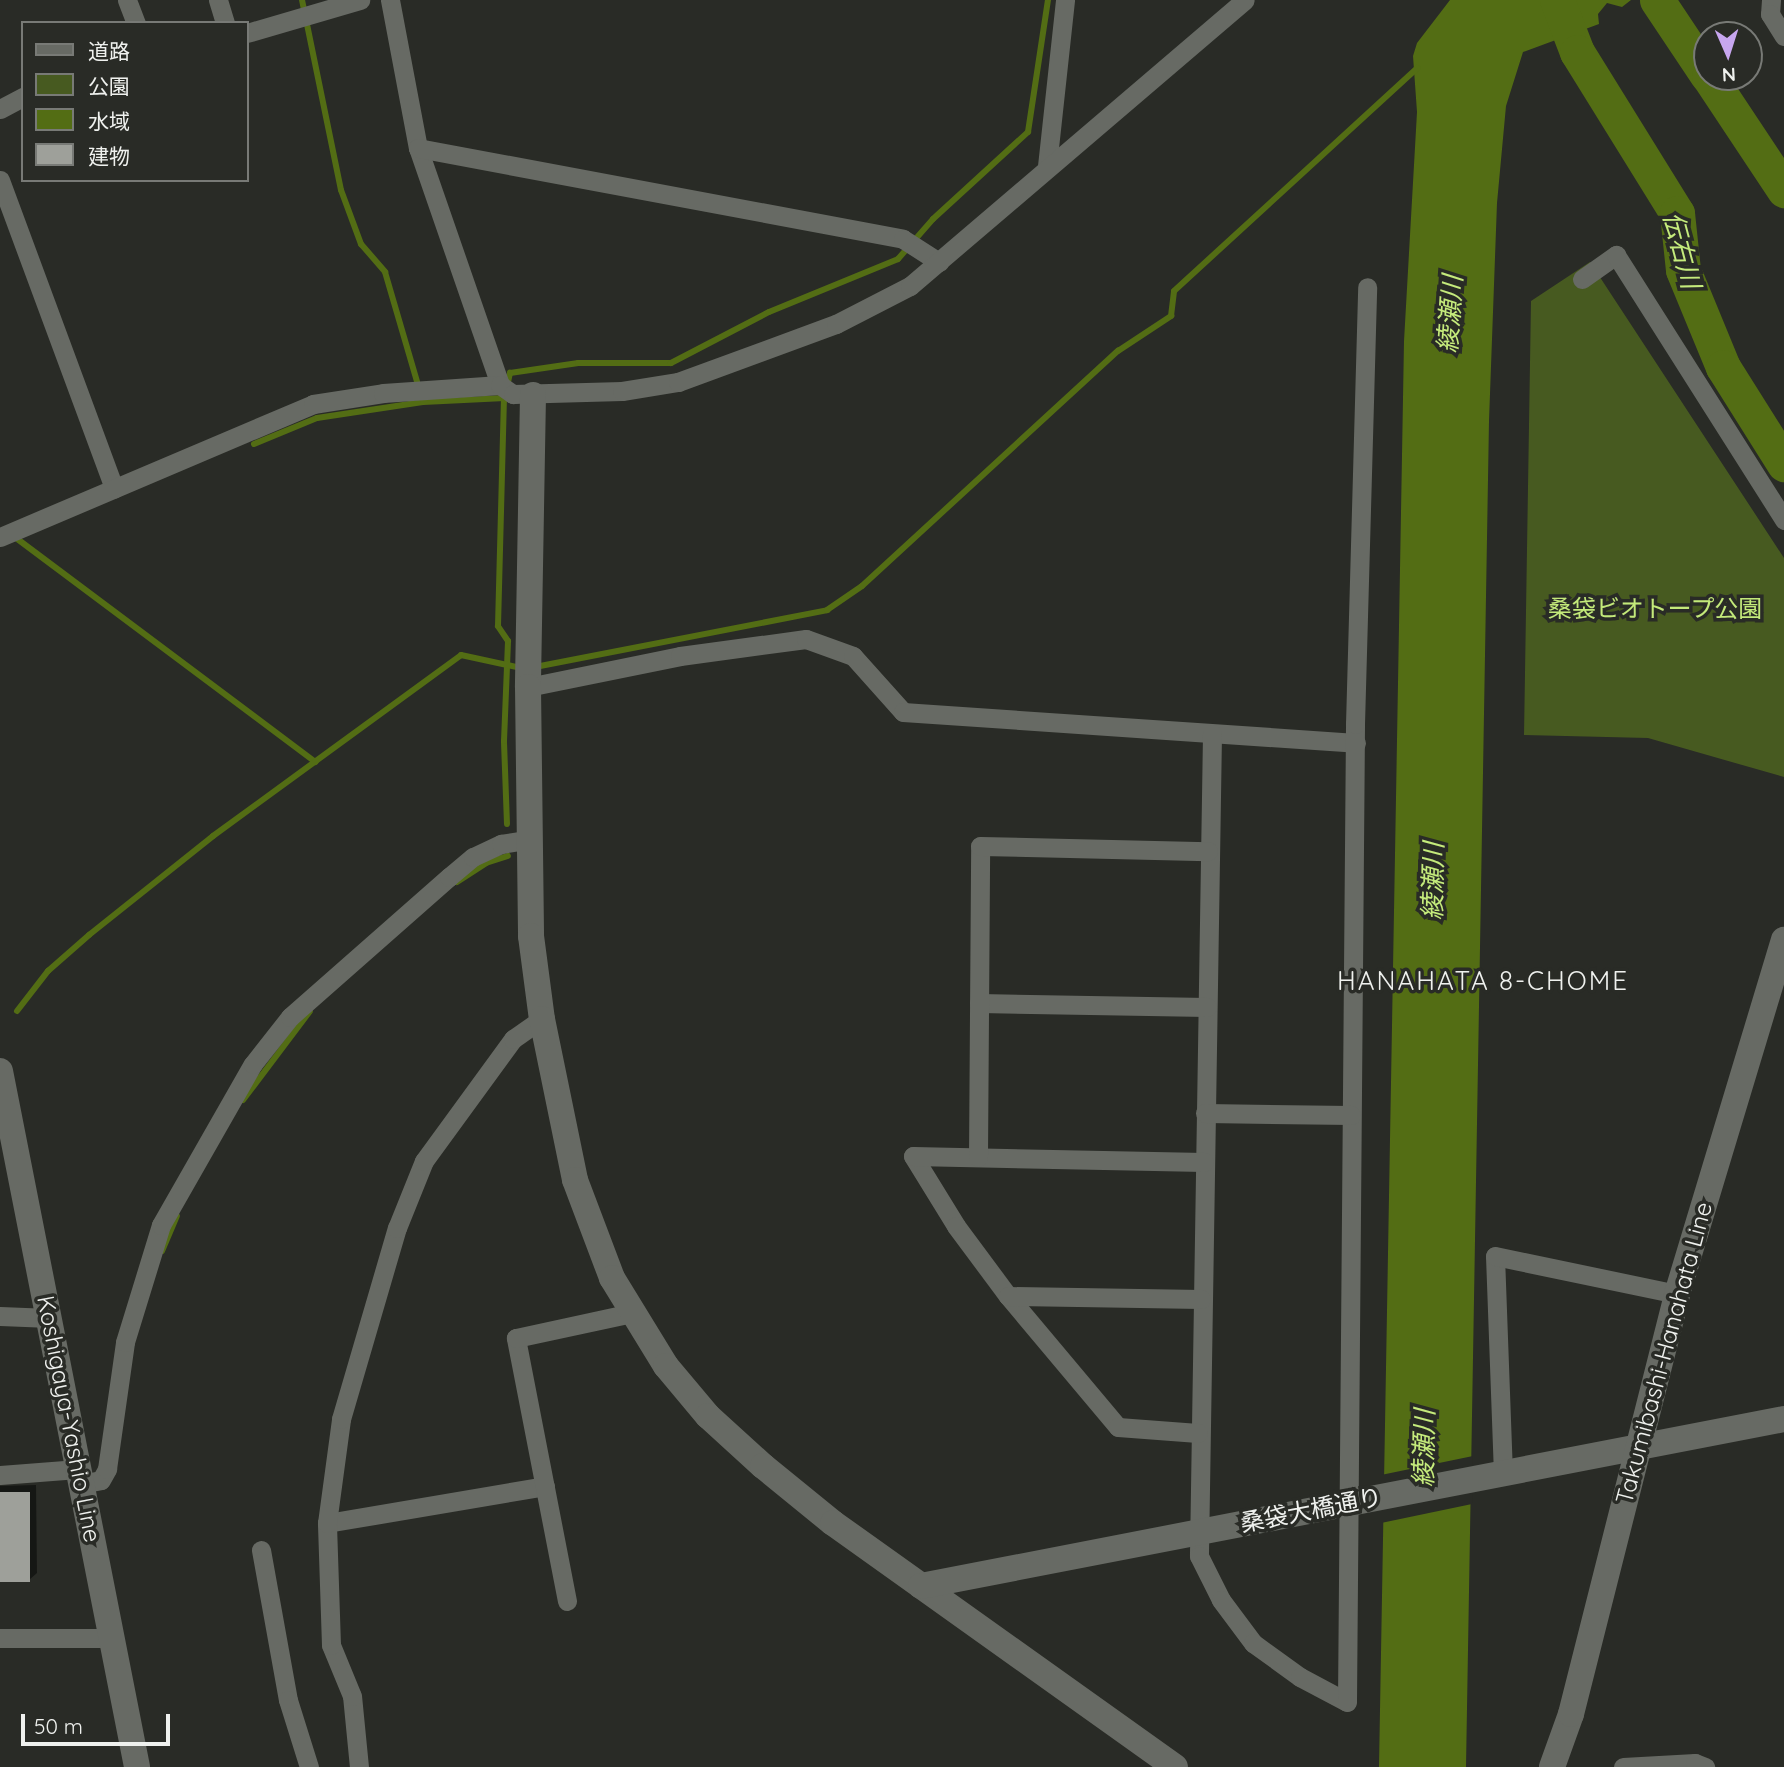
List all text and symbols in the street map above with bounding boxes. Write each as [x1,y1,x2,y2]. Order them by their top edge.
legend [21,21,248,182]
north arrow [1693,21,1763,91]
text: 道路 [88,38,130,64]
text: N [1721,63,1737,87]
text: 公園 [88,73,130,99]
text: 水域 [88,108,130,134]
text: 建物 [88,143,130,169]
water label: 伝右川 [1657,208,1707,292]
water label: 綾瀬川 [1432,274,1468,354]
park label: 桑袋ビオトープ公園 [1547,595,1763,623]
water label: 綾瀬川 [1417,842,1449,920]
district label: HANAHATA 8-CHOME [1339,965,1627,997]
street label: Takumibashi-Hanahata Line [1610,1199,1718,1507]
street label: Koshigaya-Yashio Line [31,1293,107,1545]
water label: 綾瀬川 [1408,1409,1440,1487]
street label: 桑袋大橋通り [1238,1482,1384,1538]
scale bar [24,1700,173,1744]
text: 50 m [34,1713,83,1739]

